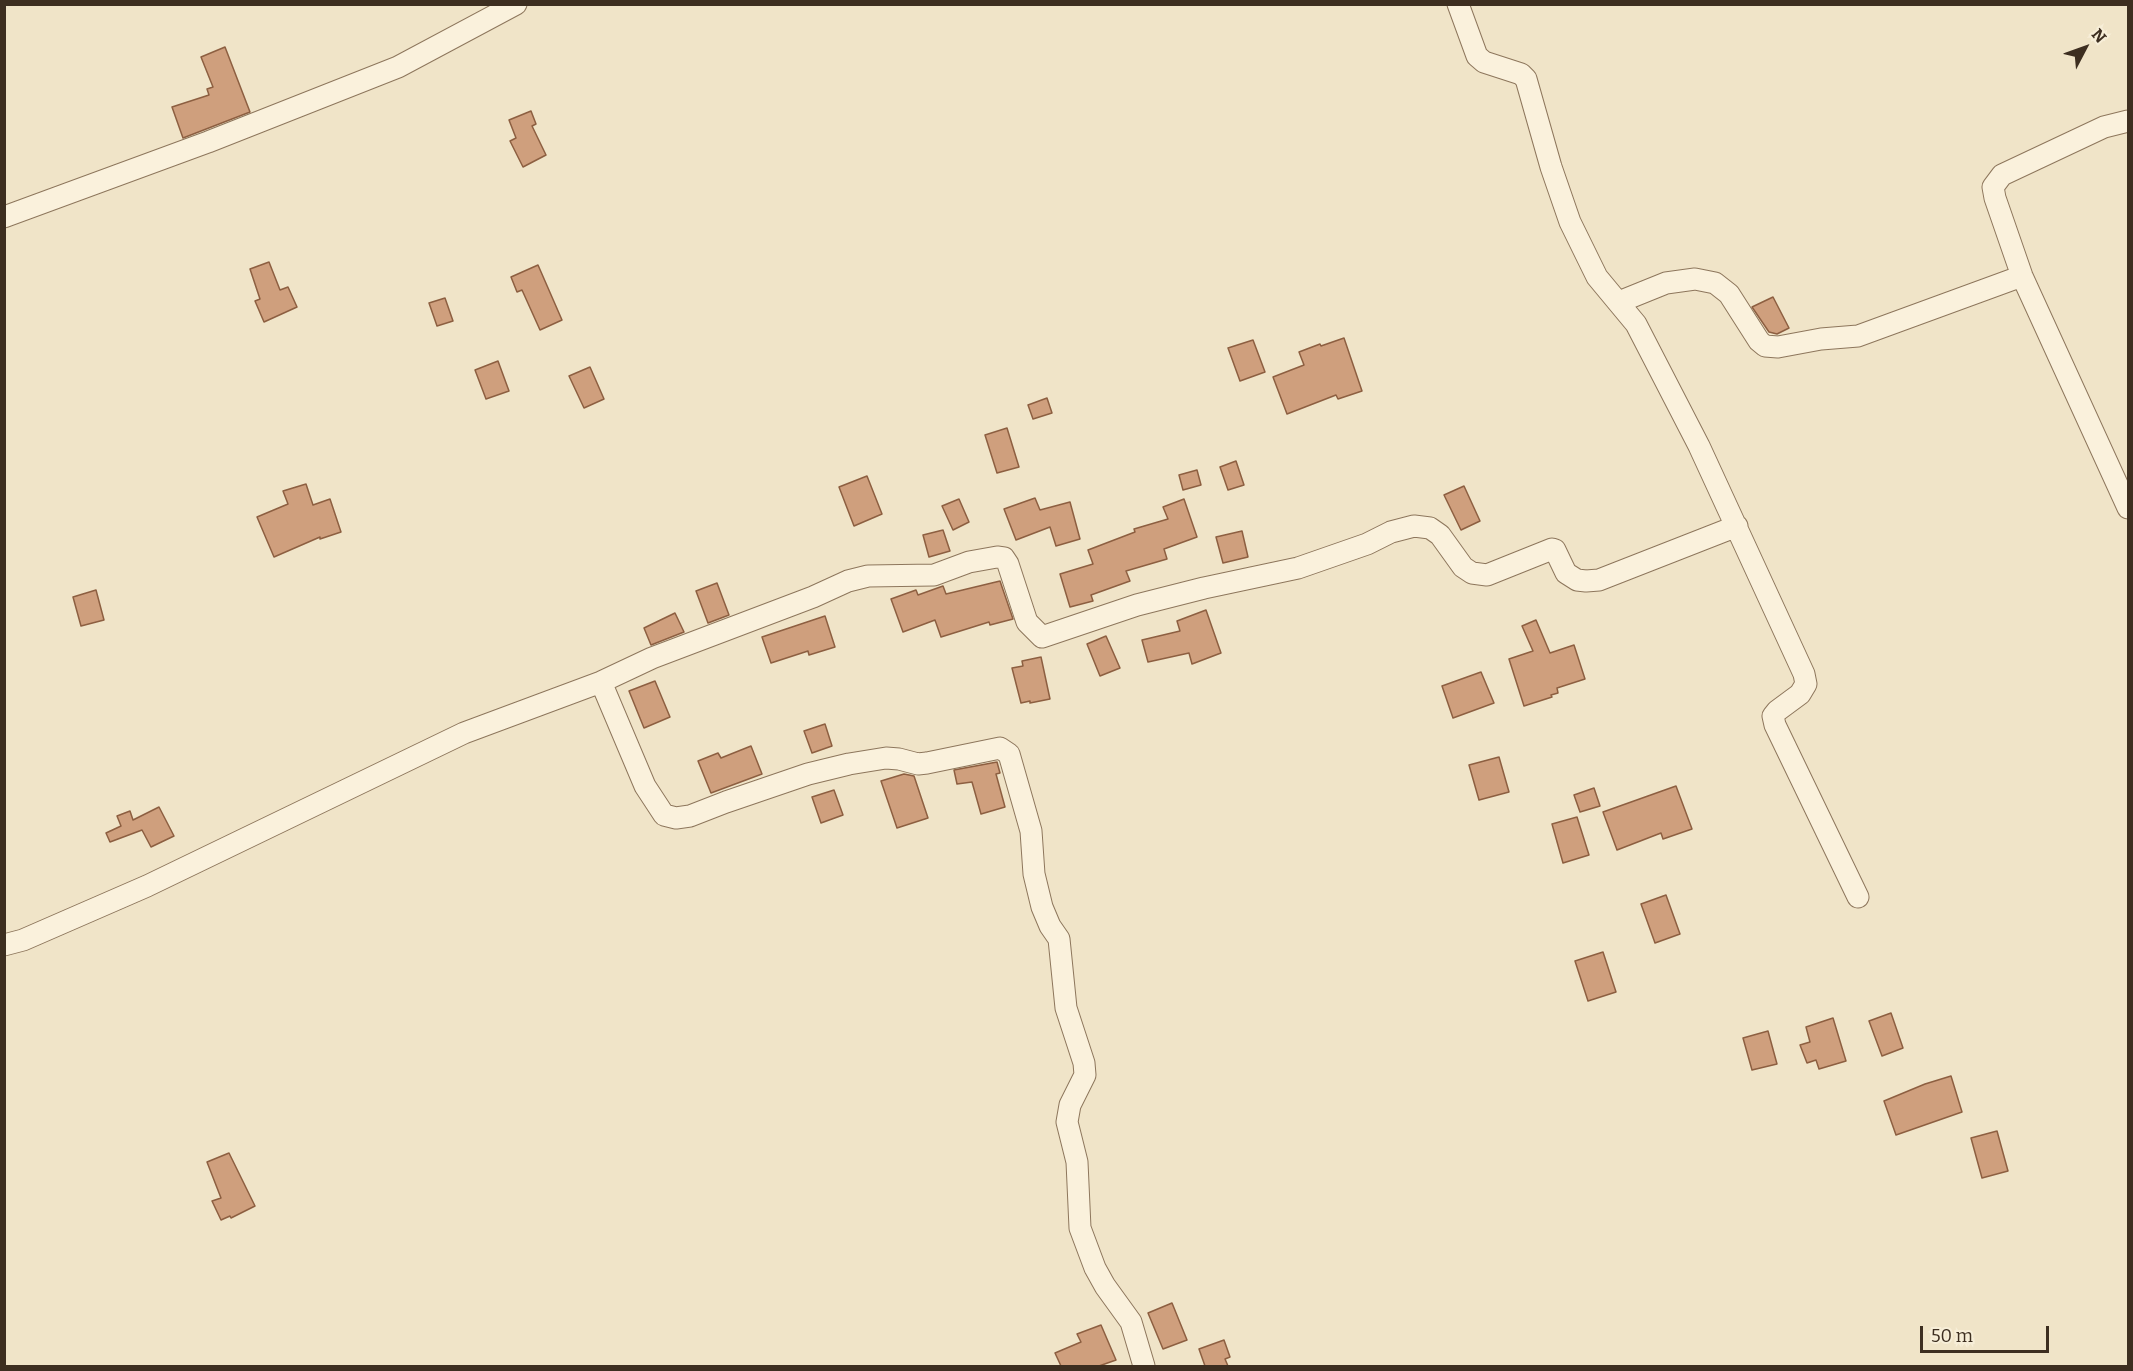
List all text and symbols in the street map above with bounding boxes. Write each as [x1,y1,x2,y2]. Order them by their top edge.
north arrow [2055,18,2115,78]
text: N [2088,25,2110,47]
scale bar [1923,1314,2052,1352]
text: 50 m [1931,1325,1973,1347]

